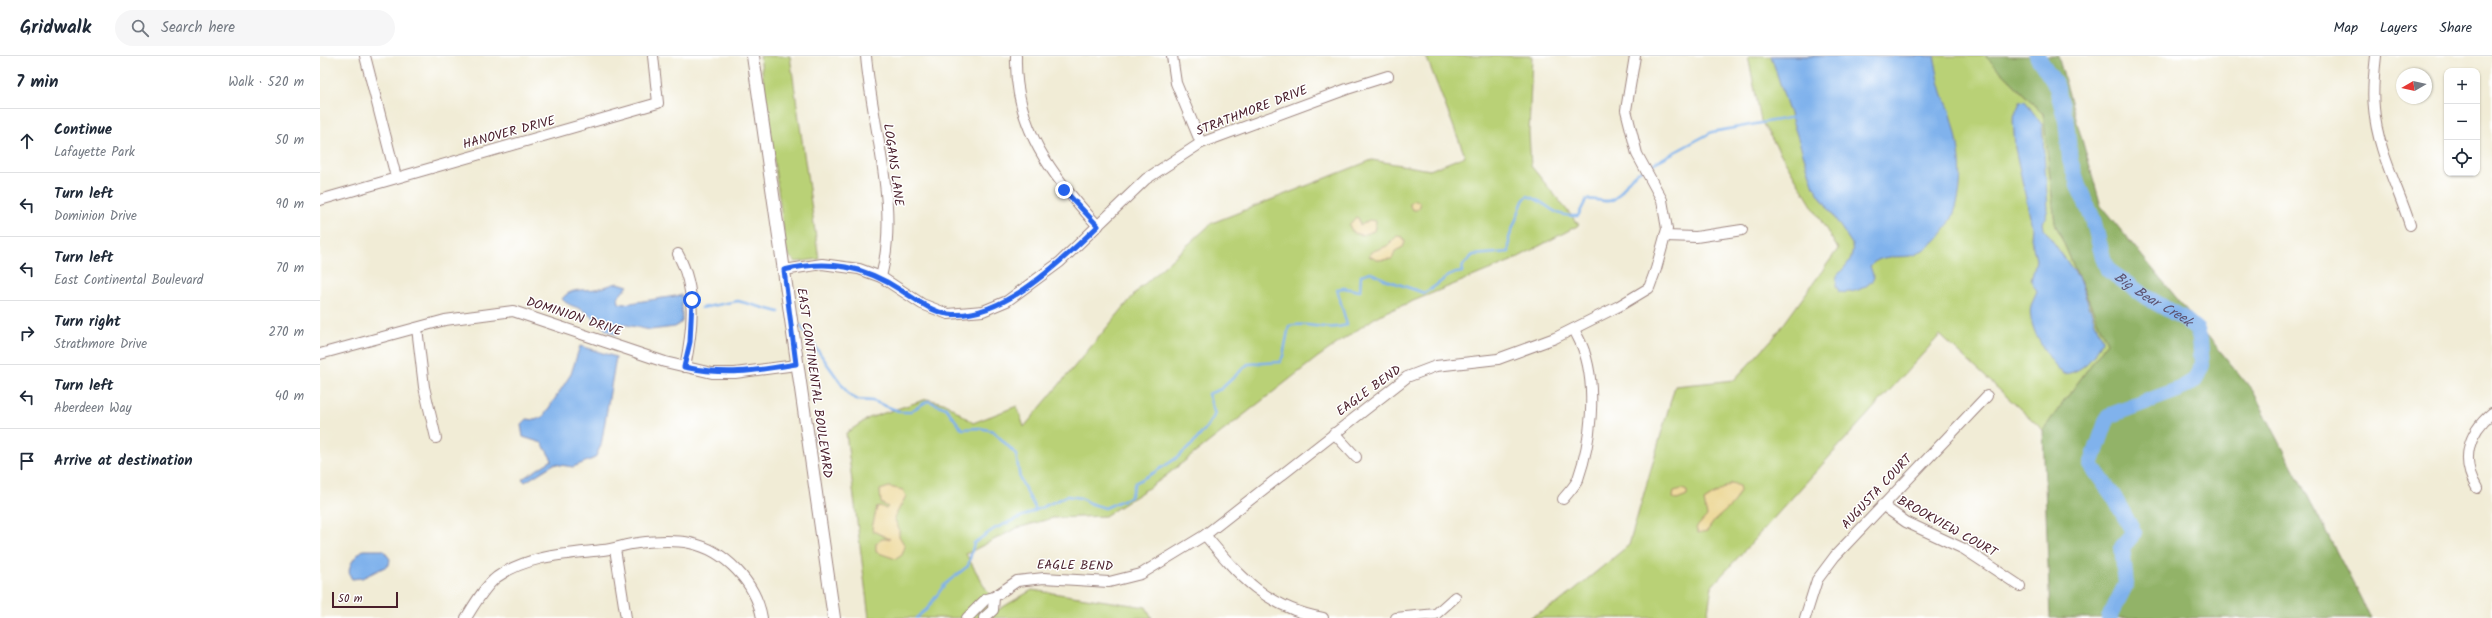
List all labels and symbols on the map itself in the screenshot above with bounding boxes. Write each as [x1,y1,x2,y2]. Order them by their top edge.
north arrow [2396,68,2432,104]
street label: STRATHMORE DRIVE [1193,80,1311,142]
street label: HANOVER DRIVE [460,110,558,155]
street label: LOGANS LANE [877,122,909,208]
route end [1055,181,1073,199]
water label: Big Bear Creek [2109,267,2199,334]
street label: EAST CONTINENTAL BOULEVARD [790,286,838,480]
route start [683,291,701,309]
street label: DOMINION DRIVE [523,292,625,343]
street label: EAGLE BEND [1332,360,1406,422]
street label: AUGUSTA COURT [1836,449,1918,534]
street label: BROOKVIEW COURT [1893,491,2002,564]
street label: EAGLE BEND [1037,555,1113,577]
scale bar [332,590,398,609]

